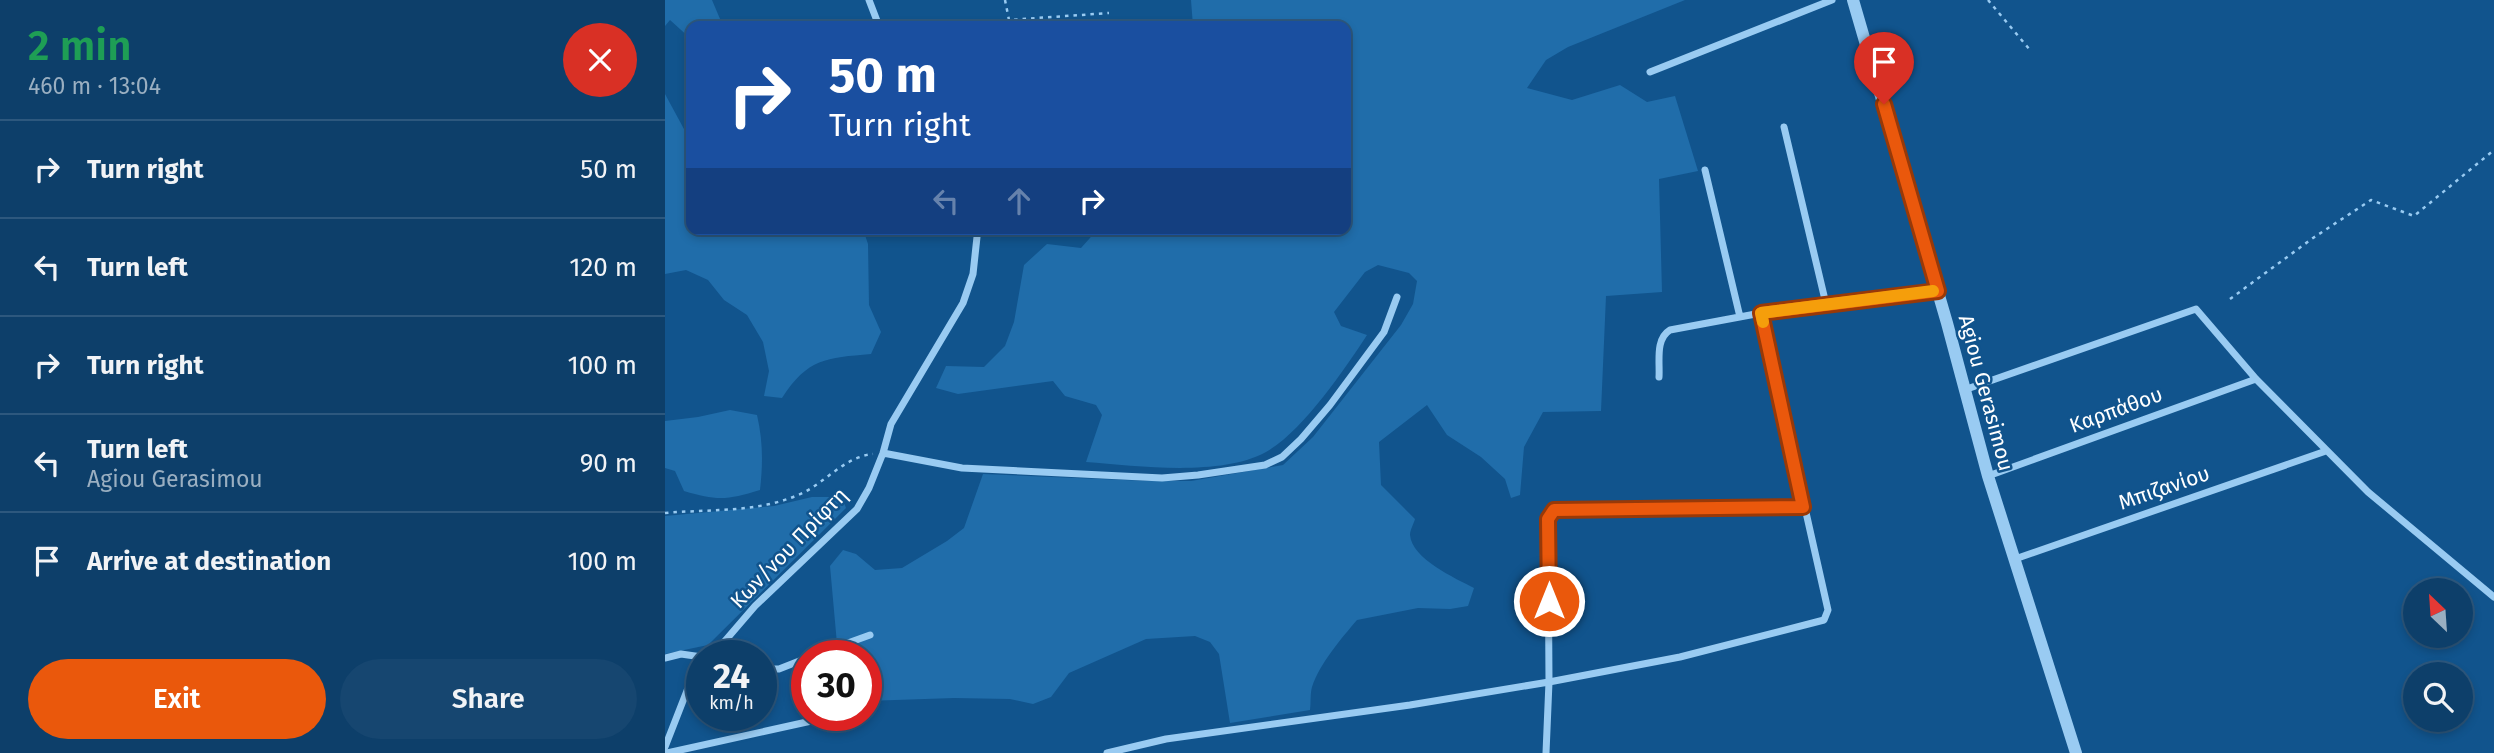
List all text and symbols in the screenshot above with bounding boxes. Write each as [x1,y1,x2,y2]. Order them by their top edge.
text: 2 min [28,21,132,71]
button: close [563,23,637,97]
pin [1854,32,1914,104]
icon: arrive [1865,43,1903,81]
text: 50 m [829,46,937,105]
icon: right [714,49,805,140]
text: 460 m · 13:04 [28,72,161,100]
text: Turn right [829,106,971,144]
icon: right [28,150,66,188]
text: Turn right [87,154,204,185]
text: 50 m [580,154,637,185]
icon: left [927,182,965,220]
icon: ahead [1000,182,1038,220]
icon: right [1073,182,1111,220]
icon: left [28,248,66,286]
text: Turn left [87,252,188,283]
text: 120 m [569,252,637,283]
street label: Agiou Gerasimou [1953,312,2019,474]
icon: right [28,346,66,384]
text: Turn right [87,350,204,381]
text: 100 m [568,350,637,381]
street label: Καρπάθου [2066,381,2166,439]
text: Turn left [87,434,188,465]
icon: left [28,444,66,482]
text: 90 m [580,448,637,479]
street label: Μπιζανίου [2115,460,2213,516]
text: Agiou Gerasimou [87,465,263,493]
street label: Κων/νου Πρίφτη [725,482,853,614]
icon: arrive [28,542,66,580]
text: Arrive at destination [87,546,331,577]
text: 100 m [568,546,637,577]
position arrow [1512,564,1586,638]
north arrow [2403,578,2473,648]
map controls [2403,578,2473,732]
speed limit sign: 30 [791,640,882,731]
text: 24 [713,655,750,697]
button: Exit [28,659,326,739]
button: Share [340,659,637,739]
button: search [2403,662,2473,732]
text: km/h [709,692,754,714]

